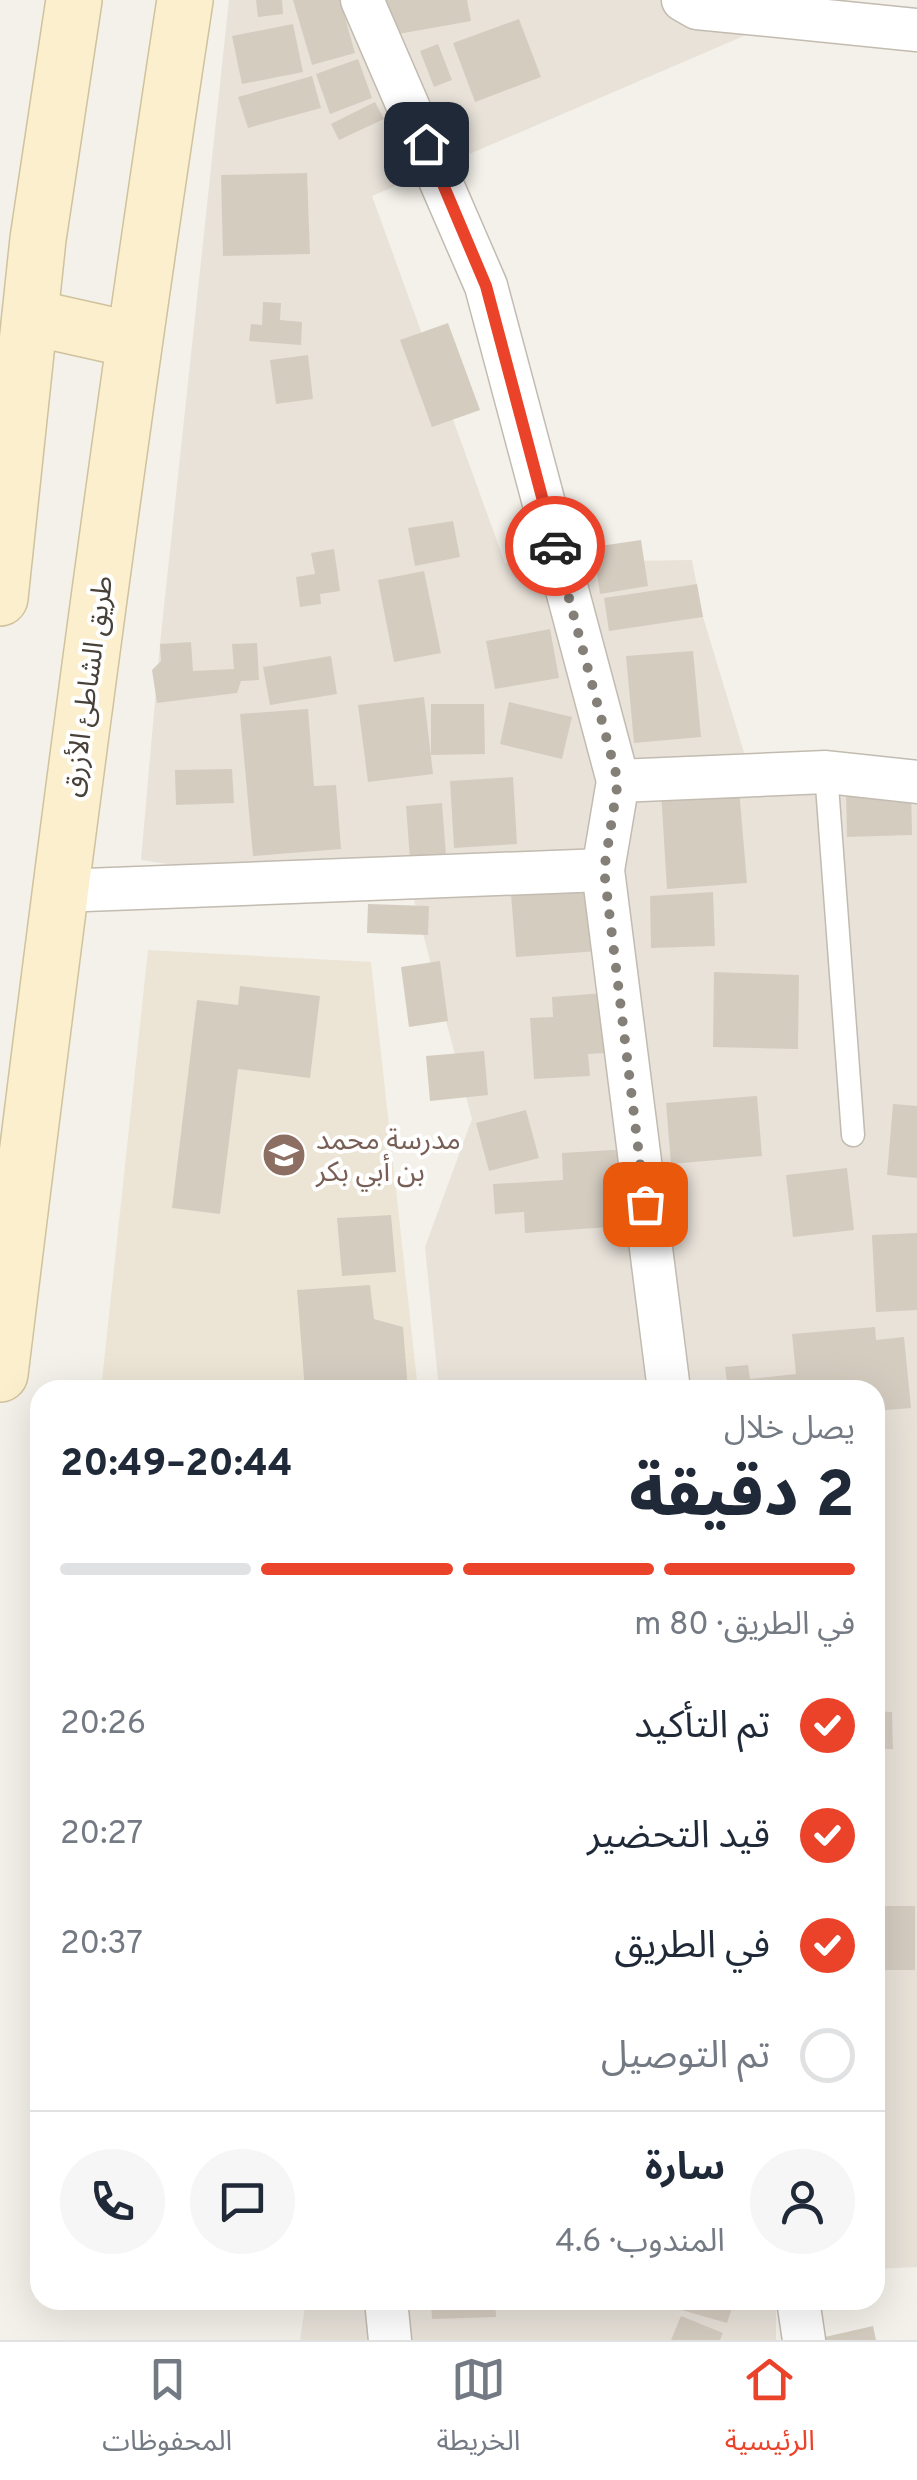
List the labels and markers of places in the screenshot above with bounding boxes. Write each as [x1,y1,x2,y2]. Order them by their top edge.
pin [384,102,469,187]
place label: مدرسة محمد بن أبي بكر [315,1124,461,1192]
school or university icon: مدرسة محمد بن أبي بكر [261,1132,307,1178]
pin [603,1162,688,1247]

